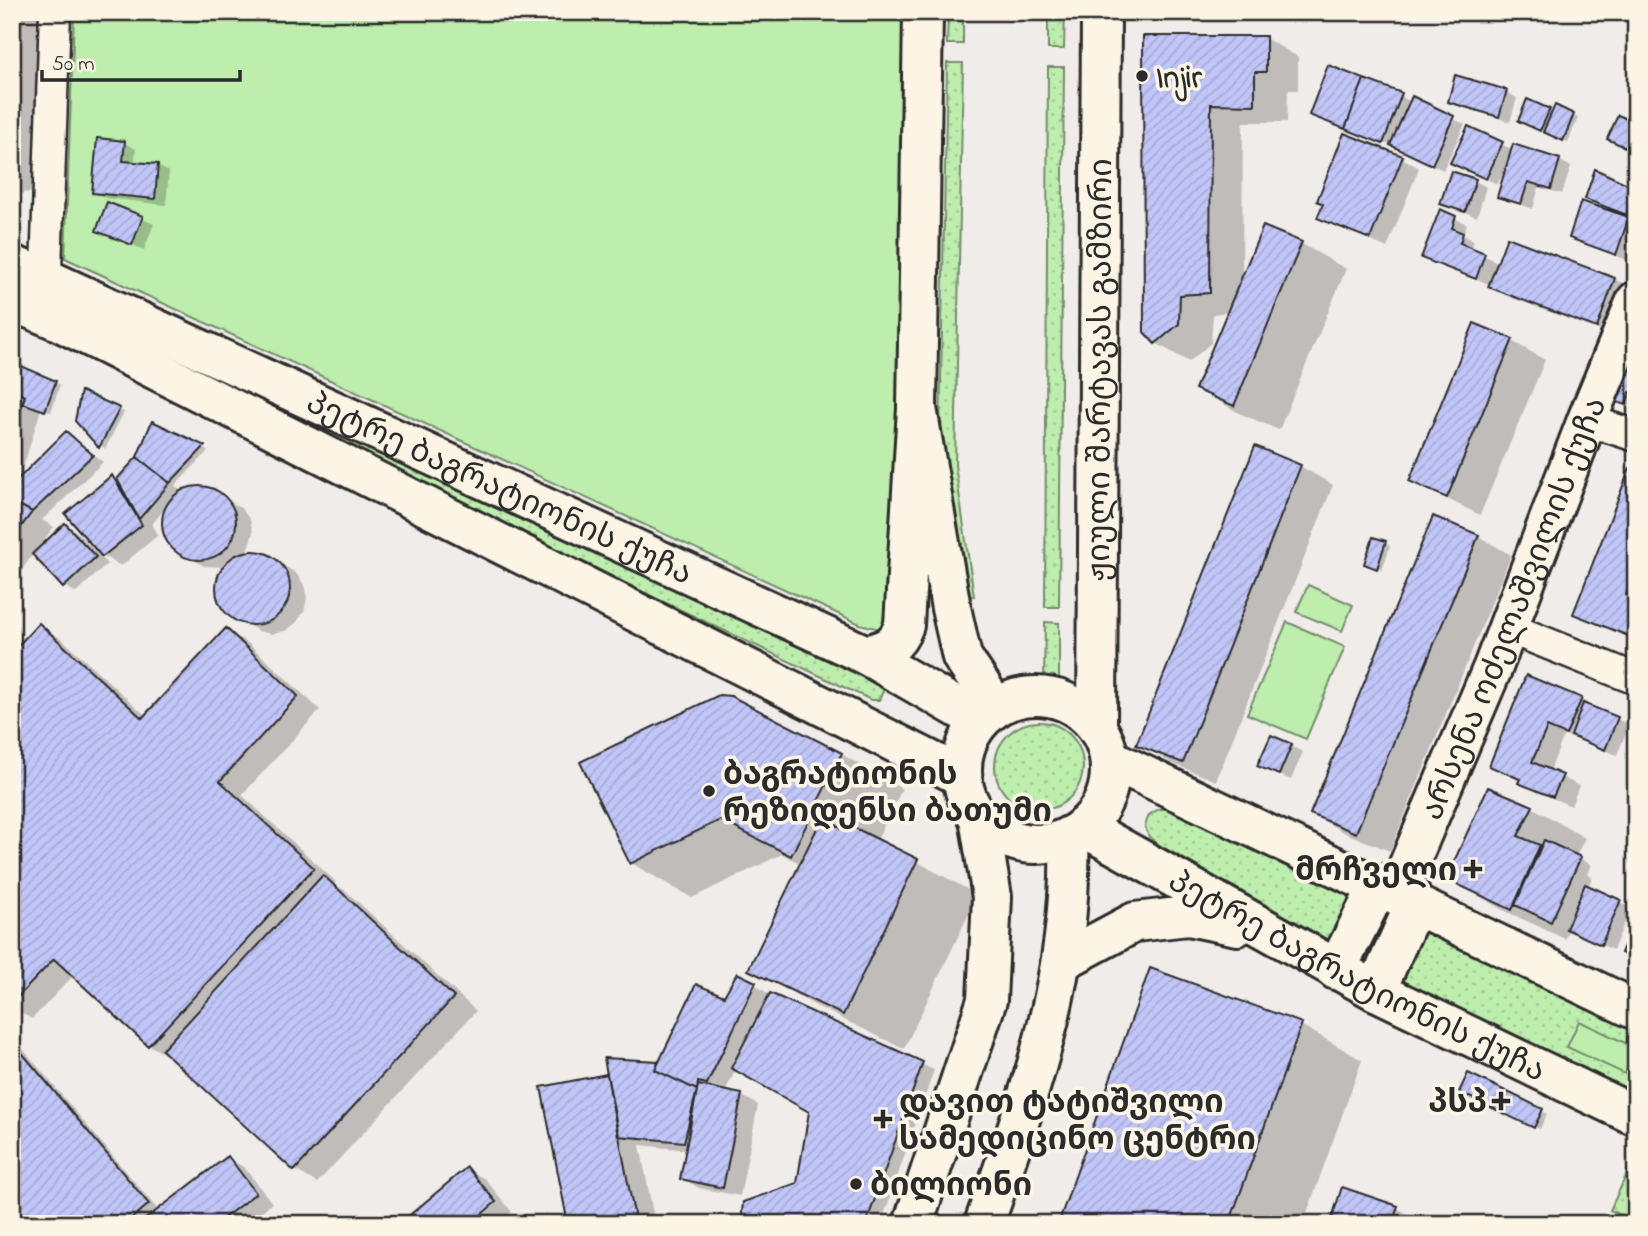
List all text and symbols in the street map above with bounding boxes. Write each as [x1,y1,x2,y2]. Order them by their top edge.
scale bar [42,38,240,82]
text: 50 m [52,50,95,80]
place label: Injir [1156,56,1202,103]
marker: Injir [1134,68,1150,84]
street label: ჟიული შარტავას გამზირი [1078,158,1127,582]
street label: პეტრე ბაგრატიონის ქუჩა [298,381,699,599]
street label: არსენა ოძელაშვილის ქუჩა [1410,390,1621,828]
place label: ბაგრატიონის რეზიდენსი ბათუმი [723,753,1052,837]
marker: ბაგრატიონის რეზიდენსი ბათუმი [701,783,717,799]
place label: მრჩველი [1295,849,1457,896]
street label: პეტრე ბაგრატიონის ქუჩა [1159,859,1553,1096]
marker: მრჩველი [1463,859,1483,879]
place label: დავით ტატიშვილი სამედიცინო ცენტრი [899,1081,1256,1165]
place label: პსპ [1428,1081,1487,1128]
marker: პსპ [1493,1093,1509,1109]
marker: დავით ტატიშვილი სამედიცინო ცენტრი [873,1109,893,1129]
place label: ბილიონი [870,1164,1032,1211]
marker: ბილიონი [848,1176,864,1192]

